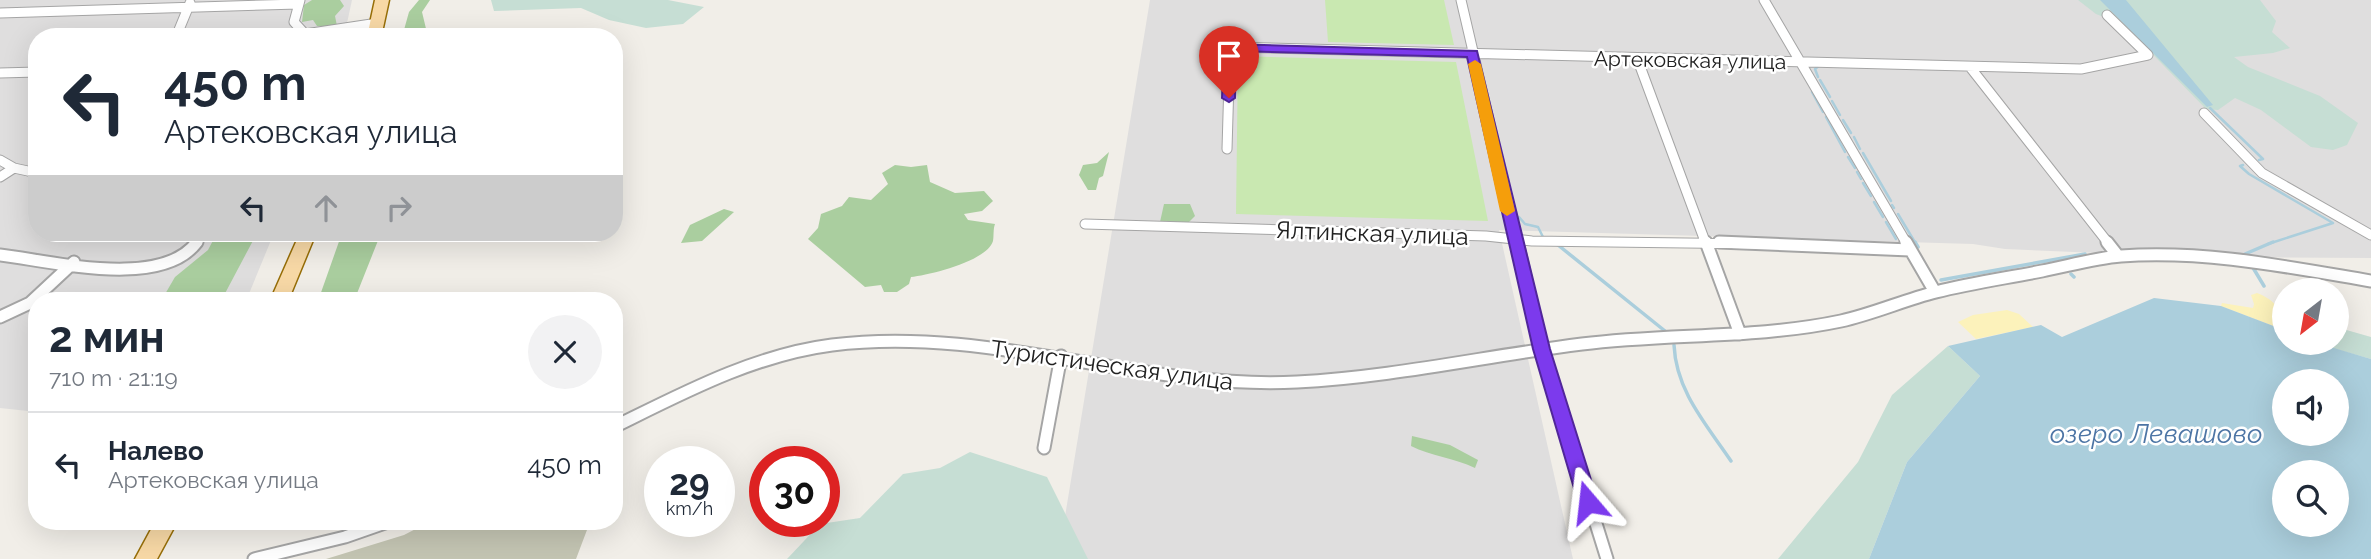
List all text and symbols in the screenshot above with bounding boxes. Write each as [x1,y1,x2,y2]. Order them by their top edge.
pin [1199,26,1259,98]
icon: arrive [1210,37,1248,75]
street label: Артековская улица [1594,46,1786,74]
text: 450 m [164,54,307,111]
icon: left [49,56,140,147]
text: Артековская улица [164,113,457,150]
icon: left [234,189,272,227]
icon: ahead [307,189,345,227]
icon: right [380,189,418,227]
street label: Ялтинская улица [1275,215,1469,251]
north arrow [2272,278,2348,355]
map controls [2272,278,2349,537]
text: 2 мин [49,313,165,362]
button: close [528,315,602,389]
street label: Туристическая улица [989,334,1235,396]
text: 710 m · 21:19 [49,364,178,391]
button: sound [2272,369,2349,446]
water label: озеро Левашово [2049,419,2263,449]
text: Налево [108,436,204,466]
icon: left [49,446,87,484]
speed limit sign: 30 [749,446,840,537]
text: 450 m [527,450,602,480]
button: search [2272,460,2349,537]
text: 29 [669,462,710,503]
position arrow [1551,465,1625,539]
text: Артековская улица [108,466,319,493]
text: km/h [666,498,713,519]

